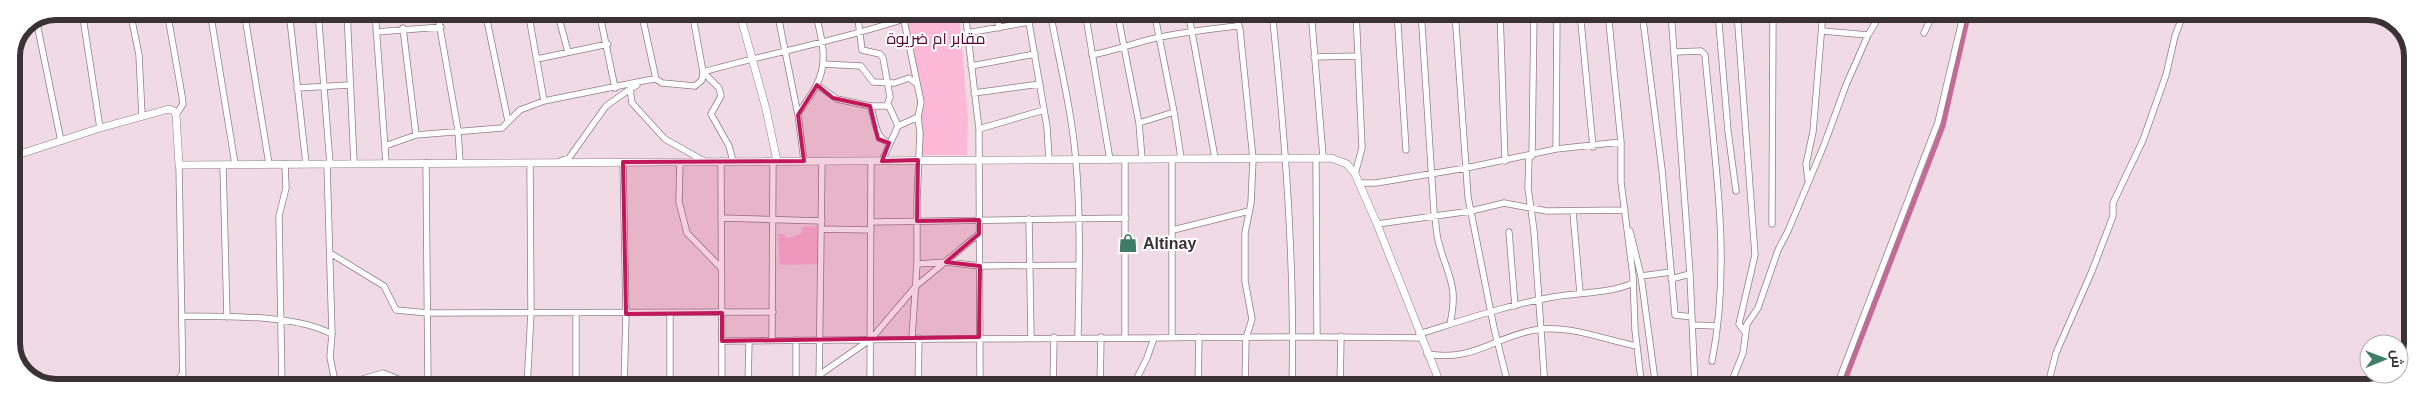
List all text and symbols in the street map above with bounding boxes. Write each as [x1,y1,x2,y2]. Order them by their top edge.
park label: مقابر ام ضريوة [886,30,986,50]
shop icon: Altinay [1117,232,1139,254]
place label: Altinay [1143,235,1196,252]
north arrow [2359,334,2409,384]
text: ش [2388,350,2405,368]

